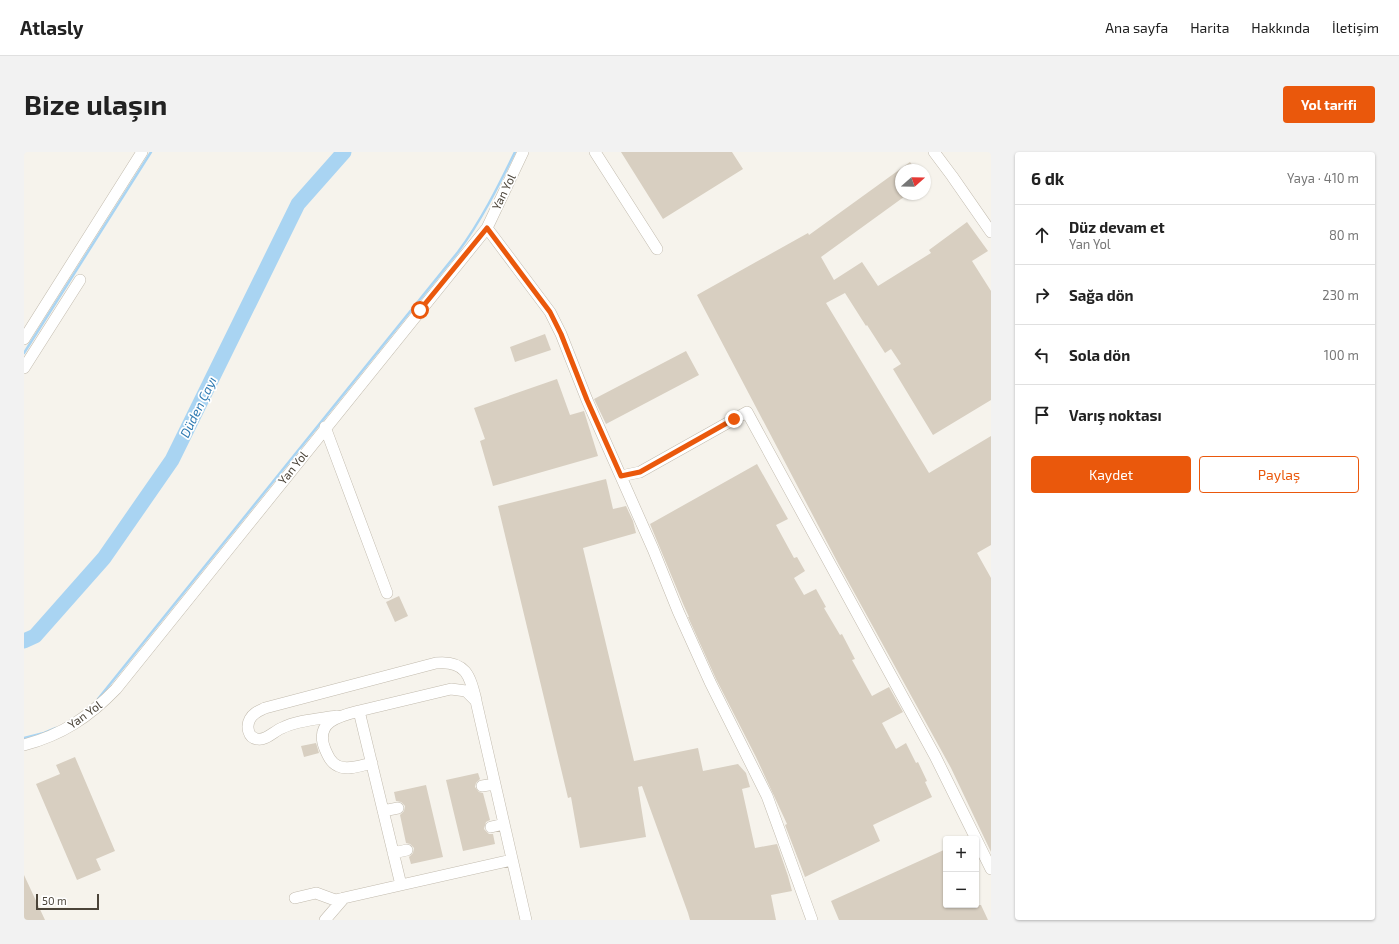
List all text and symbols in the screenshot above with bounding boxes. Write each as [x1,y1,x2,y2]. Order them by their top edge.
text: Atlasly [20,16,84,39]
text: Ana sayfa [1105,19,1168,36]
text: Harita [1190,19,1229,36]
text: Hakkında [1251,19,1310,36]
text: İletişim [1332,19,1379,36]
button: Yol tarifi [1283,86,1375,123]
text: Bize ulaşın [24,87,167,121]
north arrow [895,164,931,200]
text: 6 dk [1031,168,1064,188]
text: Yaya · 410 m [1287,170,1359,186]
street label: Yan Yol [488,171,518,212]
text: Düz devam et [1069,218,1165,236]
icon: ahead [1031,224,1053,246]
text: 80 m [1329,227,1359,243]
text: Yan Yol [1069,236,1111,252]
icon: right [1031,284,1053,306]
text: Sağa dön [1069,286,1134,304]
text: 230 m [1322,287,1359,303]
route start [411,301,429,319]
icon: left [1031,344,1053,366]
text: Sola dön [1069,346,1130,364]
text: 100 m [1324,347,1359,363]
water label: Düden Çayı [176,374,221,441]
icon: arrive [1031,404,1053,426]
text: Varış noktası [1069,406,1162,424]
route end [725,410,743,428]
street label: Yan Yol [275,448,310,487]
button: Kaydet [1031,456,1191,493]
button: Paylaş [1199,456,1359,493]
street label: Yan Yol [65,697,104,731]
map controls [943,836,979,908]
button: + [943,836,979,872]
button: − [943,872,979,908]
scale bar [36,892,99,911]
text: 50 m [42,894,67,907]

